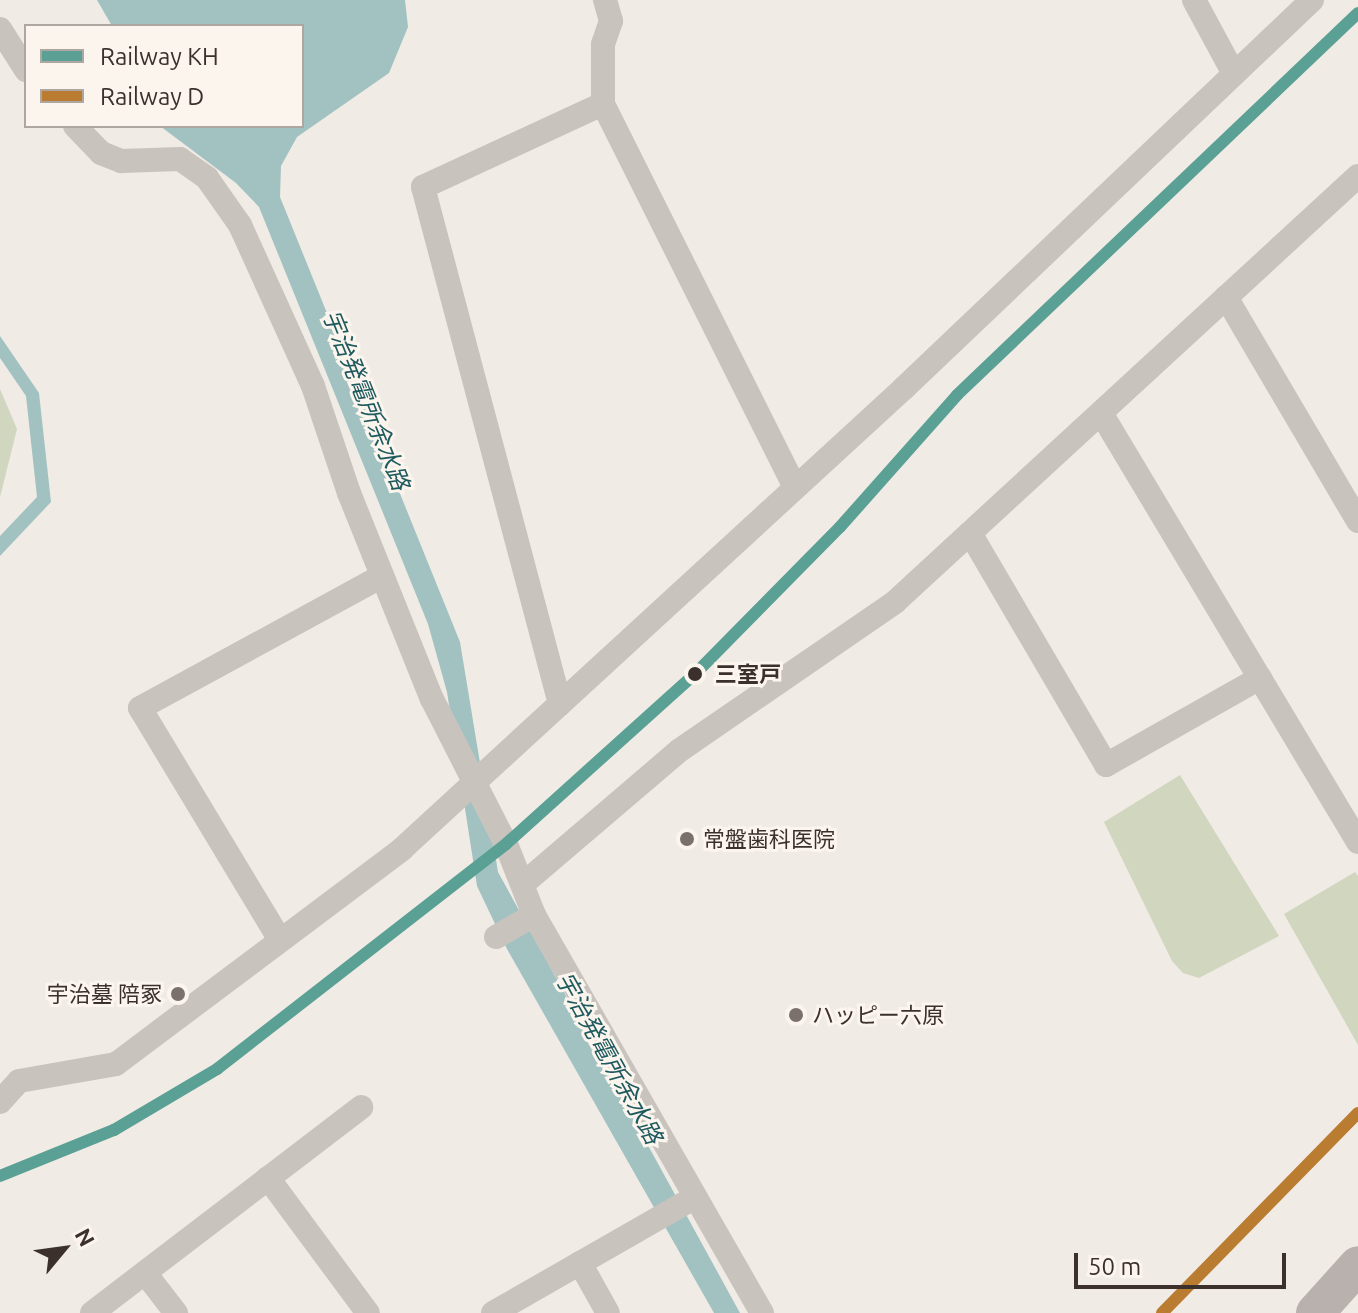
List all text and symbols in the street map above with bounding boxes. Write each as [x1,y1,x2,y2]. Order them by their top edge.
legend [24,24,304,128]
text: Railway KH [100,43,219,70]
text: Railway D [100,83,204,110]
water label: 宇治発電所余水路 [317,306,415,494]
marker: 三室戸 [682,661,708,687]
place label: 三室戸 [715,661,781,687]
place label: 常盤歯科医院 [703,826,835,852]
marker: 常盤歯科医院 [678,830,696,848]
water label: 宇治発電所余水路 [550,967,668,1149]
place label: 宇治墓 陪冢 [47,981,162,1007]
marker: 宇治墓 陪冢 [169,985,187,1003]
place label: ハッピー六原 [812,1002,944,1028]
marker: ハッピー六原 [787,1006,805,1024]
north arrow [24,1209,104,1289]
text: N [71,1224,100,1250]
scale bar [1078,1237,1290,1287]
text: 50 m [1088,1253,1141,1280]

